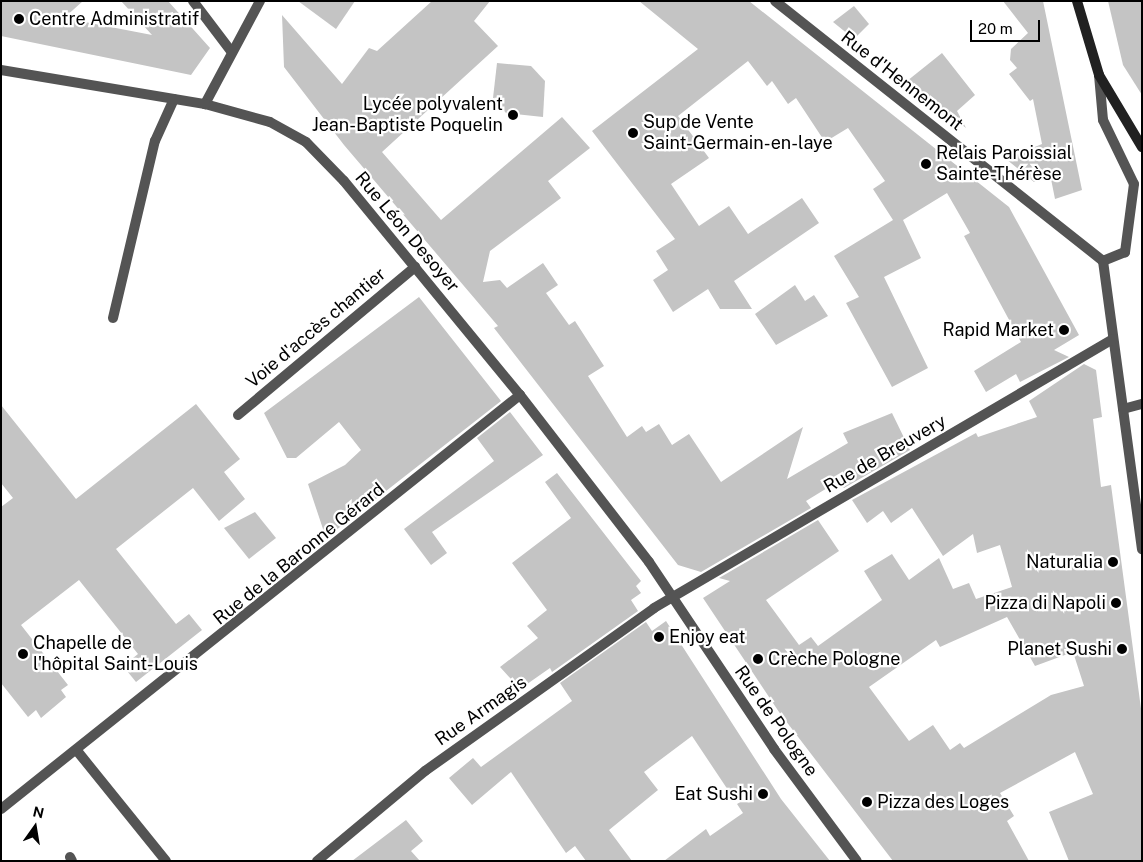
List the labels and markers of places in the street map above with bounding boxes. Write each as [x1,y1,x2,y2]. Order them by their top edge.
place label: Centre Administratif [29,8,199,30]
marker: Centre Administratif [13,13,25,25]
place label: Lycée polyvalent Jean-Baptiste Poquelin [312,94,503,136]
marker: Lycée polyvalent Jean-Baptiste Poquelin [507,109,519,121]
place label: Sup de Vente Saint-Germain-en-laye [643,112,833,154]
marker: Sup de Vente Saint-Germain-en-laye [627,127,639,139]
place label: Relais Paroissial Sainte-Thérèse [936,143,1072,186]
marker: Relais Paroissial Sainte-Thérèse [920,158,932,170]
place label: Rapid Market [942,319,1054,341]
marker: Rapid Market [1058,324,1070,336]
place label: Naturalia [1026,551,1103,573]
marker: Naturalia [1107,556,1119,568]
place label: Pizza di Napoli [984,592,1106,614]
marker: Pizza di Napoli [1110,597,1122,609]
place label: Enjoy eat [669,626,746,648]
marker: Enjoy eat [653,631,665,643]
place label: Chapelle de l'hôpital Saint-Louis [33,633,198,676]
place label: Planet Sushi [1007,638,1112,660]
marker: Planet Sushi [1116,643,1128,655]
marker: Chapelle de l'hôpital Saint-Louis [17,648,29,660]
place label: Crèche Pologne [768,648,900,670]
marker: Crèche Pologne [752,653,764,665]
place label: Eat Sushi [675,783,753,805]
marker: Eat Sushi [757,788,769,800]
place label: Pizza des Loges [877,791,1009,813]
marker: Pizza des Loges [861,796,873,808]

